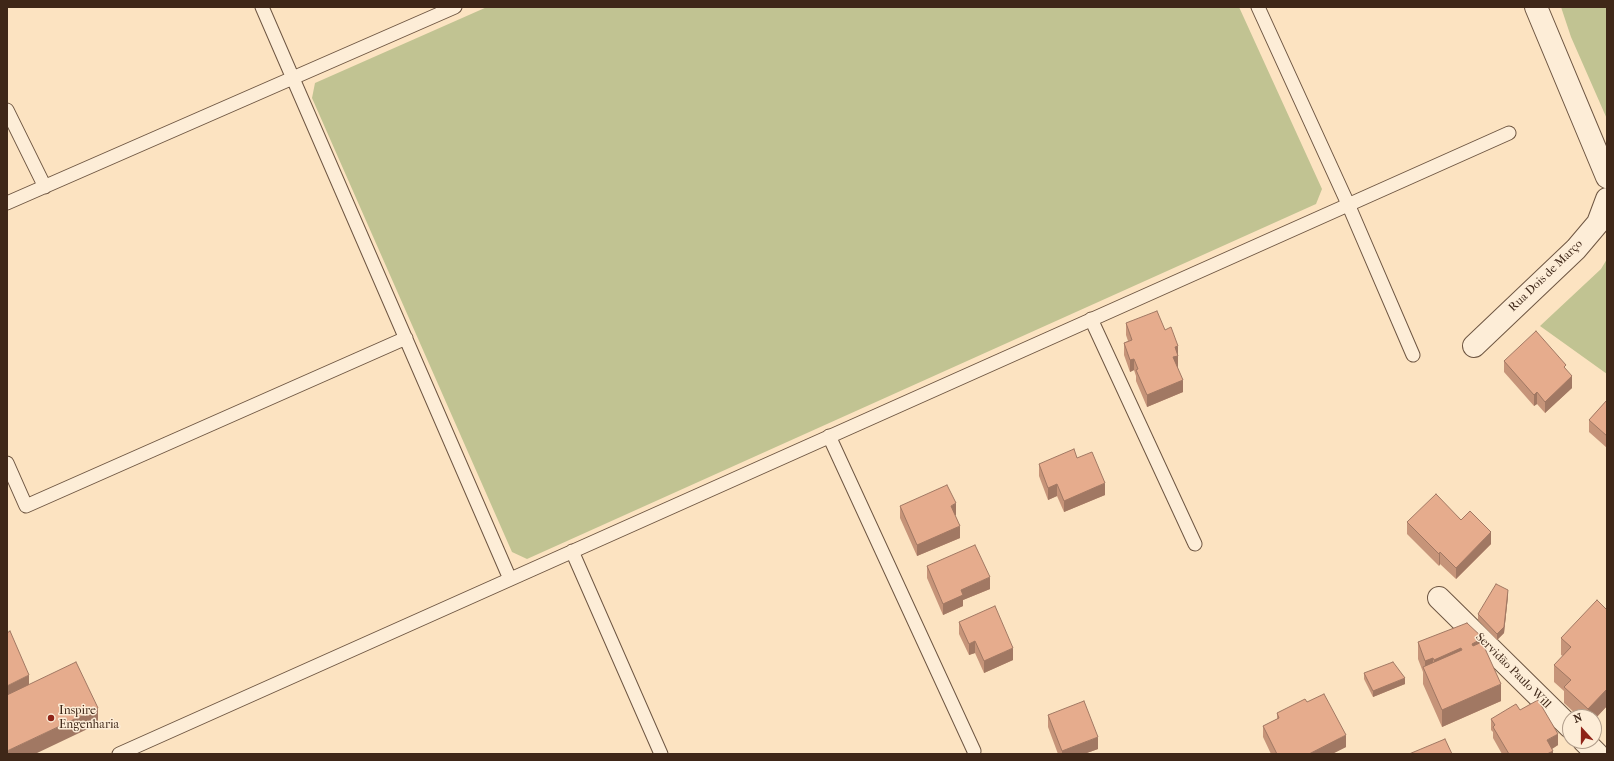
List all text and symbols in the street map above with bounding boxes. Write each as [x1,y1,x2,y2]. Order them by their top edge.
street label: Rua Dois de Março [1506,237,1586,315]
street label: Servidão Paulo Will [1472,630,1554,712]
place label: Inspire Engenharia [59,704,119,732]
north arrow [1562,709,1602,749]
text: N [1572,711,1584,726]
marker: Inspire Engenharia [46,713,56,723]

